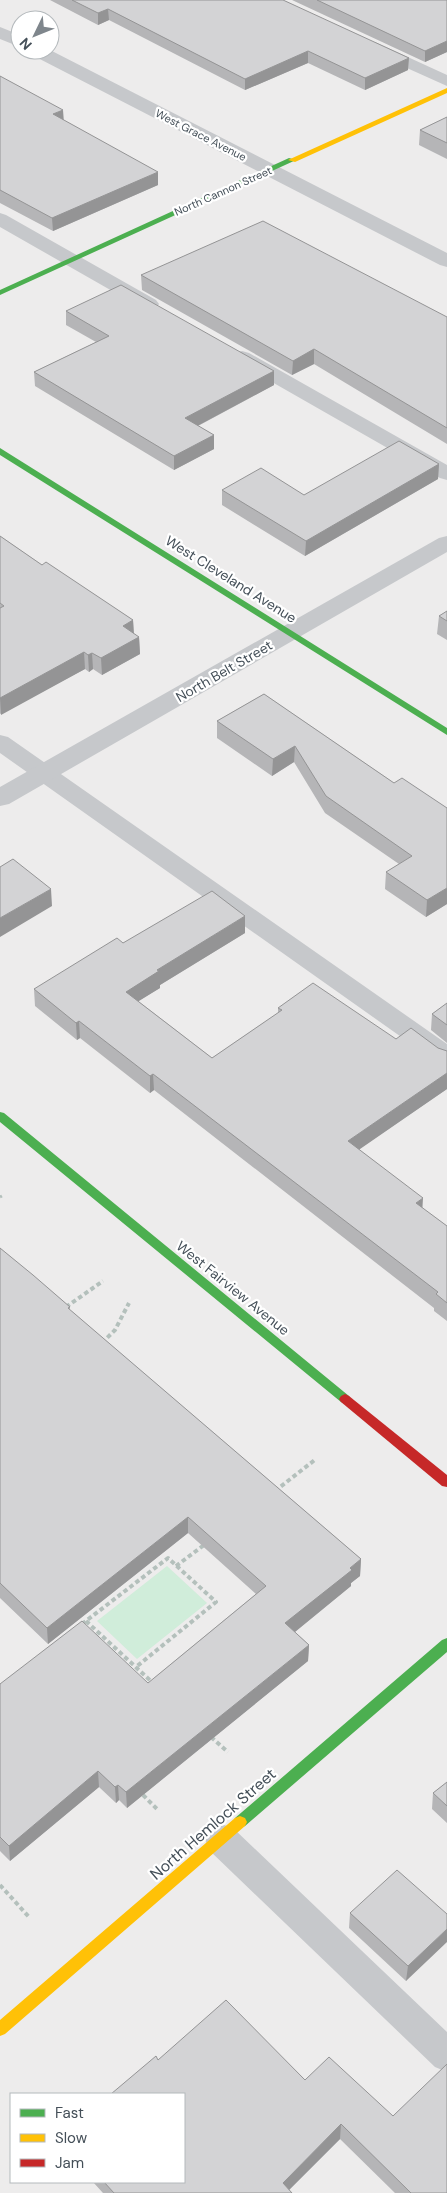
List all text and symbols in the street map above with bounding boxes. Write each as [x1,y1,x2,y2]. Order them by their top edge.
north arrow [10,10,60,60]
text: N [15,34,36,54]
street label: West Grace Avenue [153,106,249,164]
street label: North Cannon Street [172,163,274,219]
street label: West Cleveland Avenue [162,531,300,627]
street label: North Belt Street [172,636,276,706]
street label: West Fairview Avenue [173,1237,293,1339]
street label: North Hemlock Street [146,1763,280,1885]
legend [10,2093,185,2183]
text: Fast [55,2103,84,2123]
text: Slow [55,2128,88,2148]
text: Jam [55,2153,84,2173]

